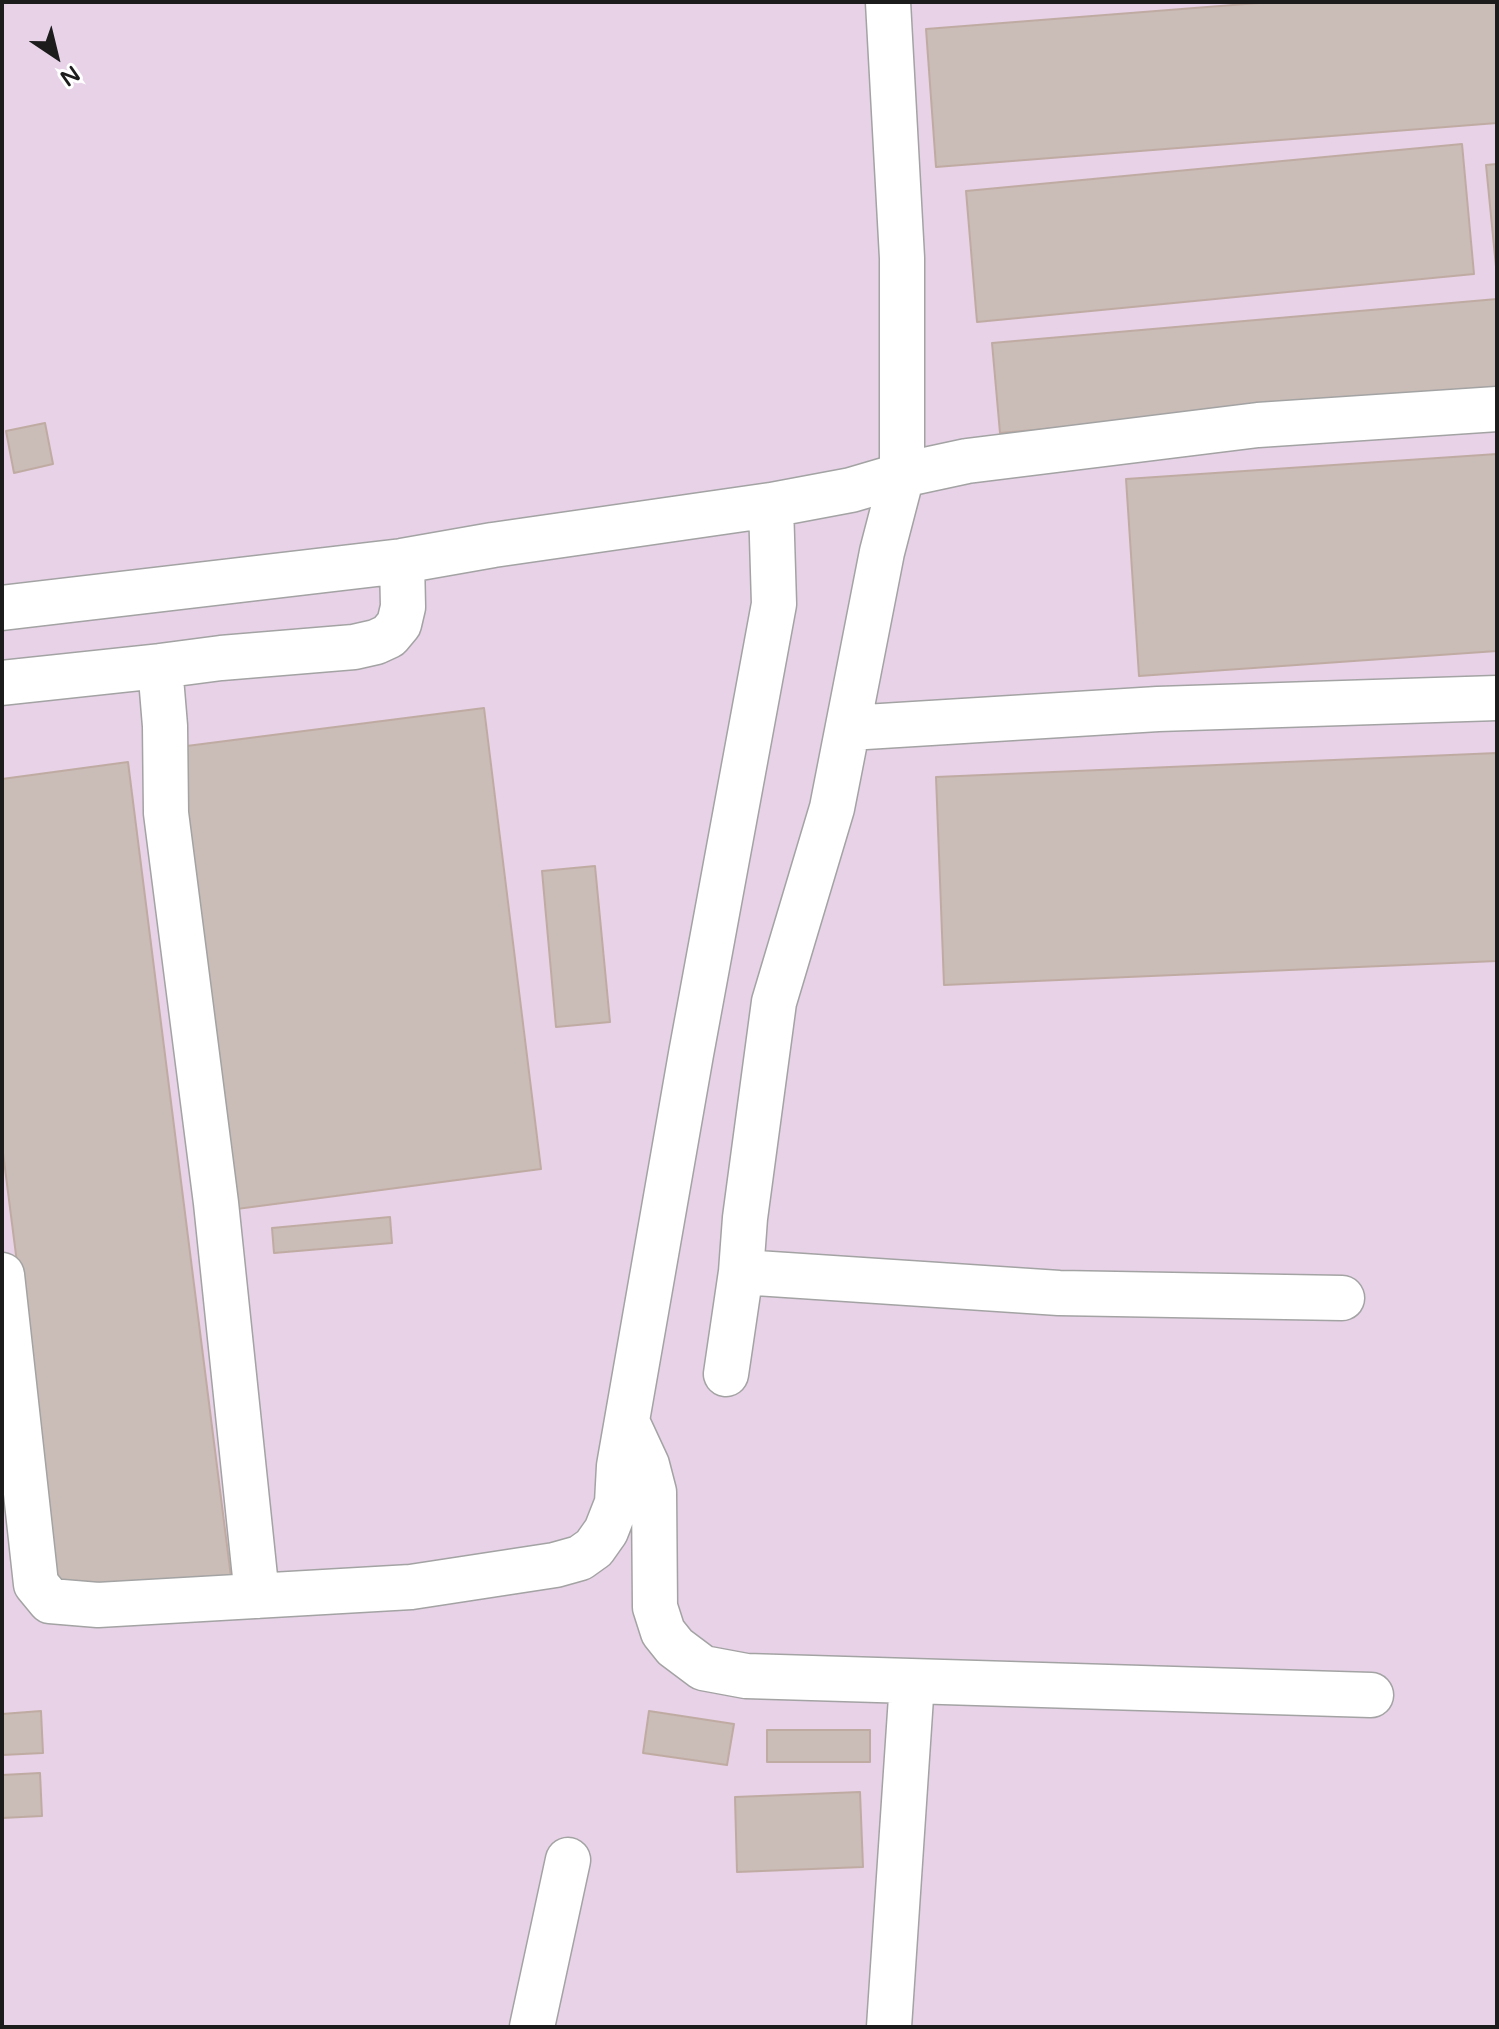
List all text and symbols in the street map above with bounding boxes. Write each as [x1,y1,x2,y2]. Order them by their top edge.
north arrow [16,16,96,96]
text: N [55,60,84,91]

